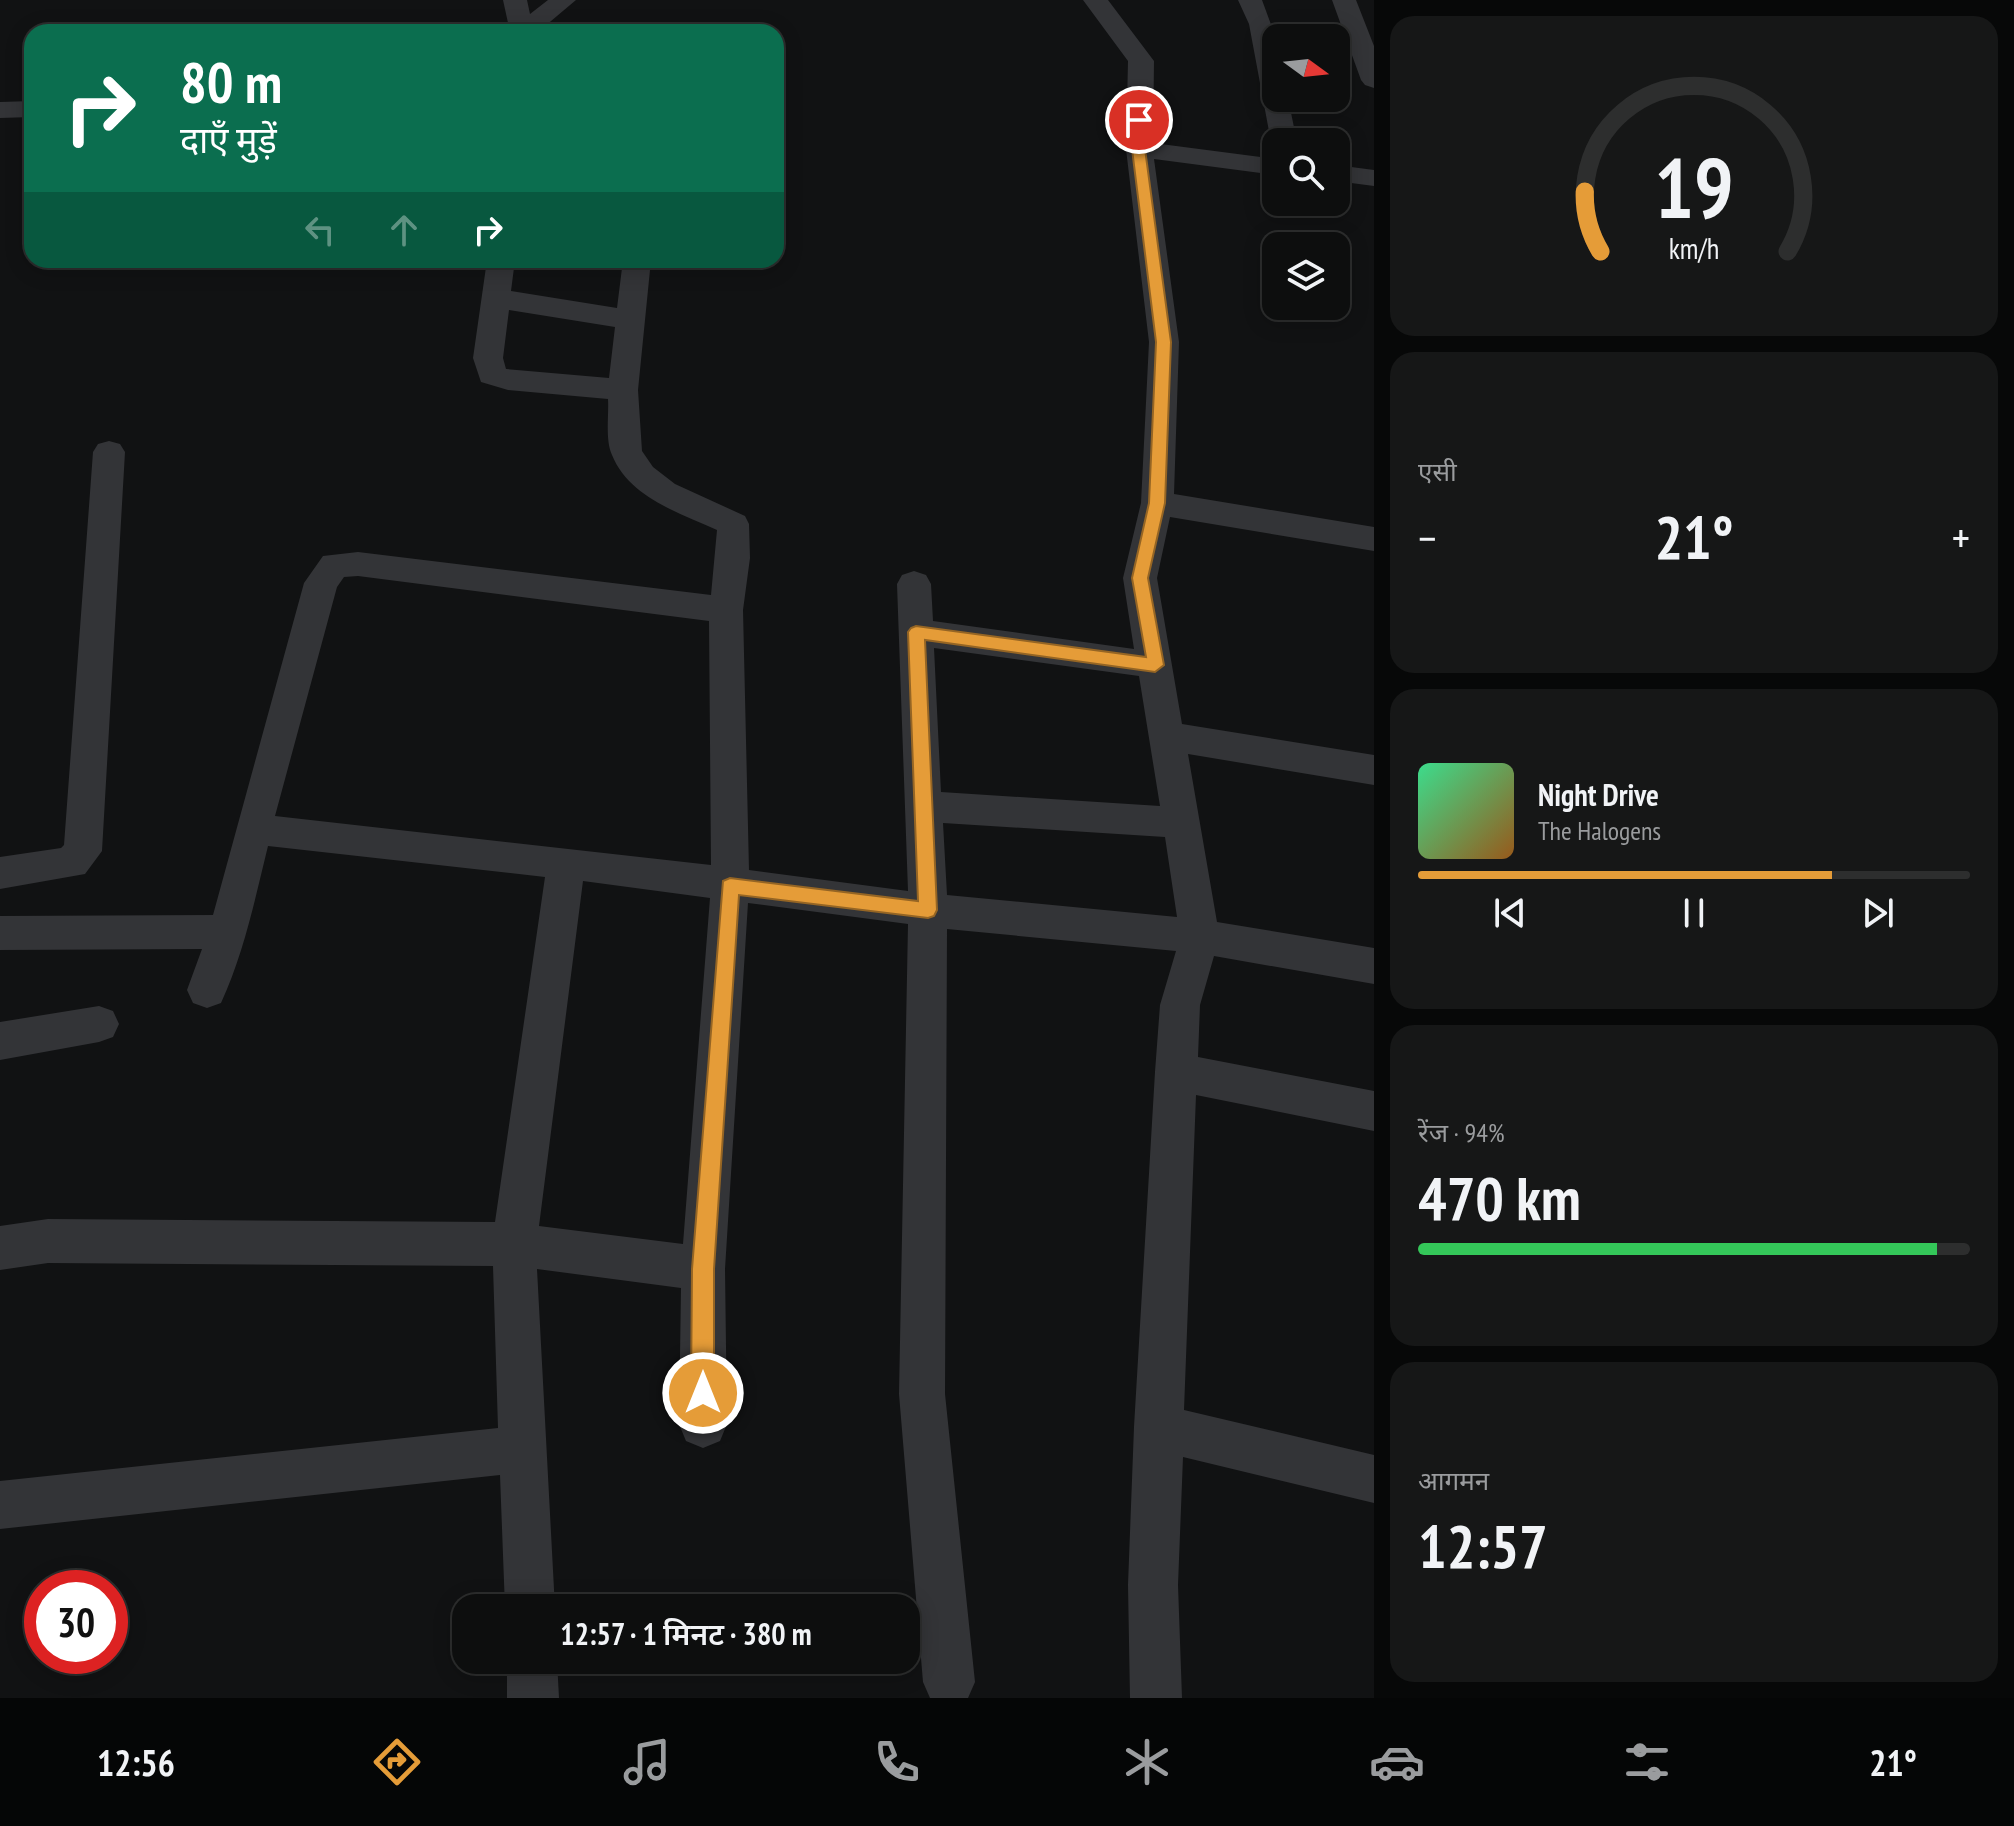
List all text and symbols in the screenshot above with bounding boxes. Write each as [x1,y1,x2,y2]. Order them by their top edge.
north arrow [1262,24,1350,112]
map controls [1262,24,1350,320]
text: 80 m [180,46,282,118]
icon: right [48,56,152,160]
pin [1105,86,1173,154]
icon: arrive [1117,98,1161,142]
text: दाएँ मुड़ें [180,116,277,163]
button: search [1262,128,1350,216]
text: 19 [1654,133,1734,241]
icon: left [298,208,342,252]
icon: ahead [382,208,426,252]
icon: right [466,208,510,252]
text: km/h [1669,230,1719,267]
button: layers [1262,232,1350,320]
text: एसी [1418,455,1457,488]
text: 21° [1654,498,1734,576]
text: − [1418,509,1436,566]
text: + [1952,509,1970,566]
text: Night Drive [1538,775,1659,814]
text: The Halogens [1538,814,1661,847]
icon: previous [1488,891,1532,935]
icon: pause [1672,891,1716,935]
icon: next [1856,891,1900,935]
text: रेंज · 94% [1418,1116,1504,1149]
text: 470 km [1418,1159,1581,1237]
position arrow [661,1351,745,1435]
text: आगमन [1418,1464,1489,1497]
text: 12:57 [1418,1507,1548,1585]
speed limit sign: 30 [24,1570,128,1674]
text: 12:57 · 1 मिनट · 380 m [560,1614,812,1653]
icon: directions [369,1734,425,1790]
icon: music [619,1734,675,1790]
icon: phone [869,1734,925,1790]
icon: climate [1119,1734,1175,1790]
icon: car [1369,1734,1425,1790]
icon: filters [1619,1734,1675,1790]
text: 12:56 [97,1739,175,1786]
text: 21° [1869,1739,1917,1786]

